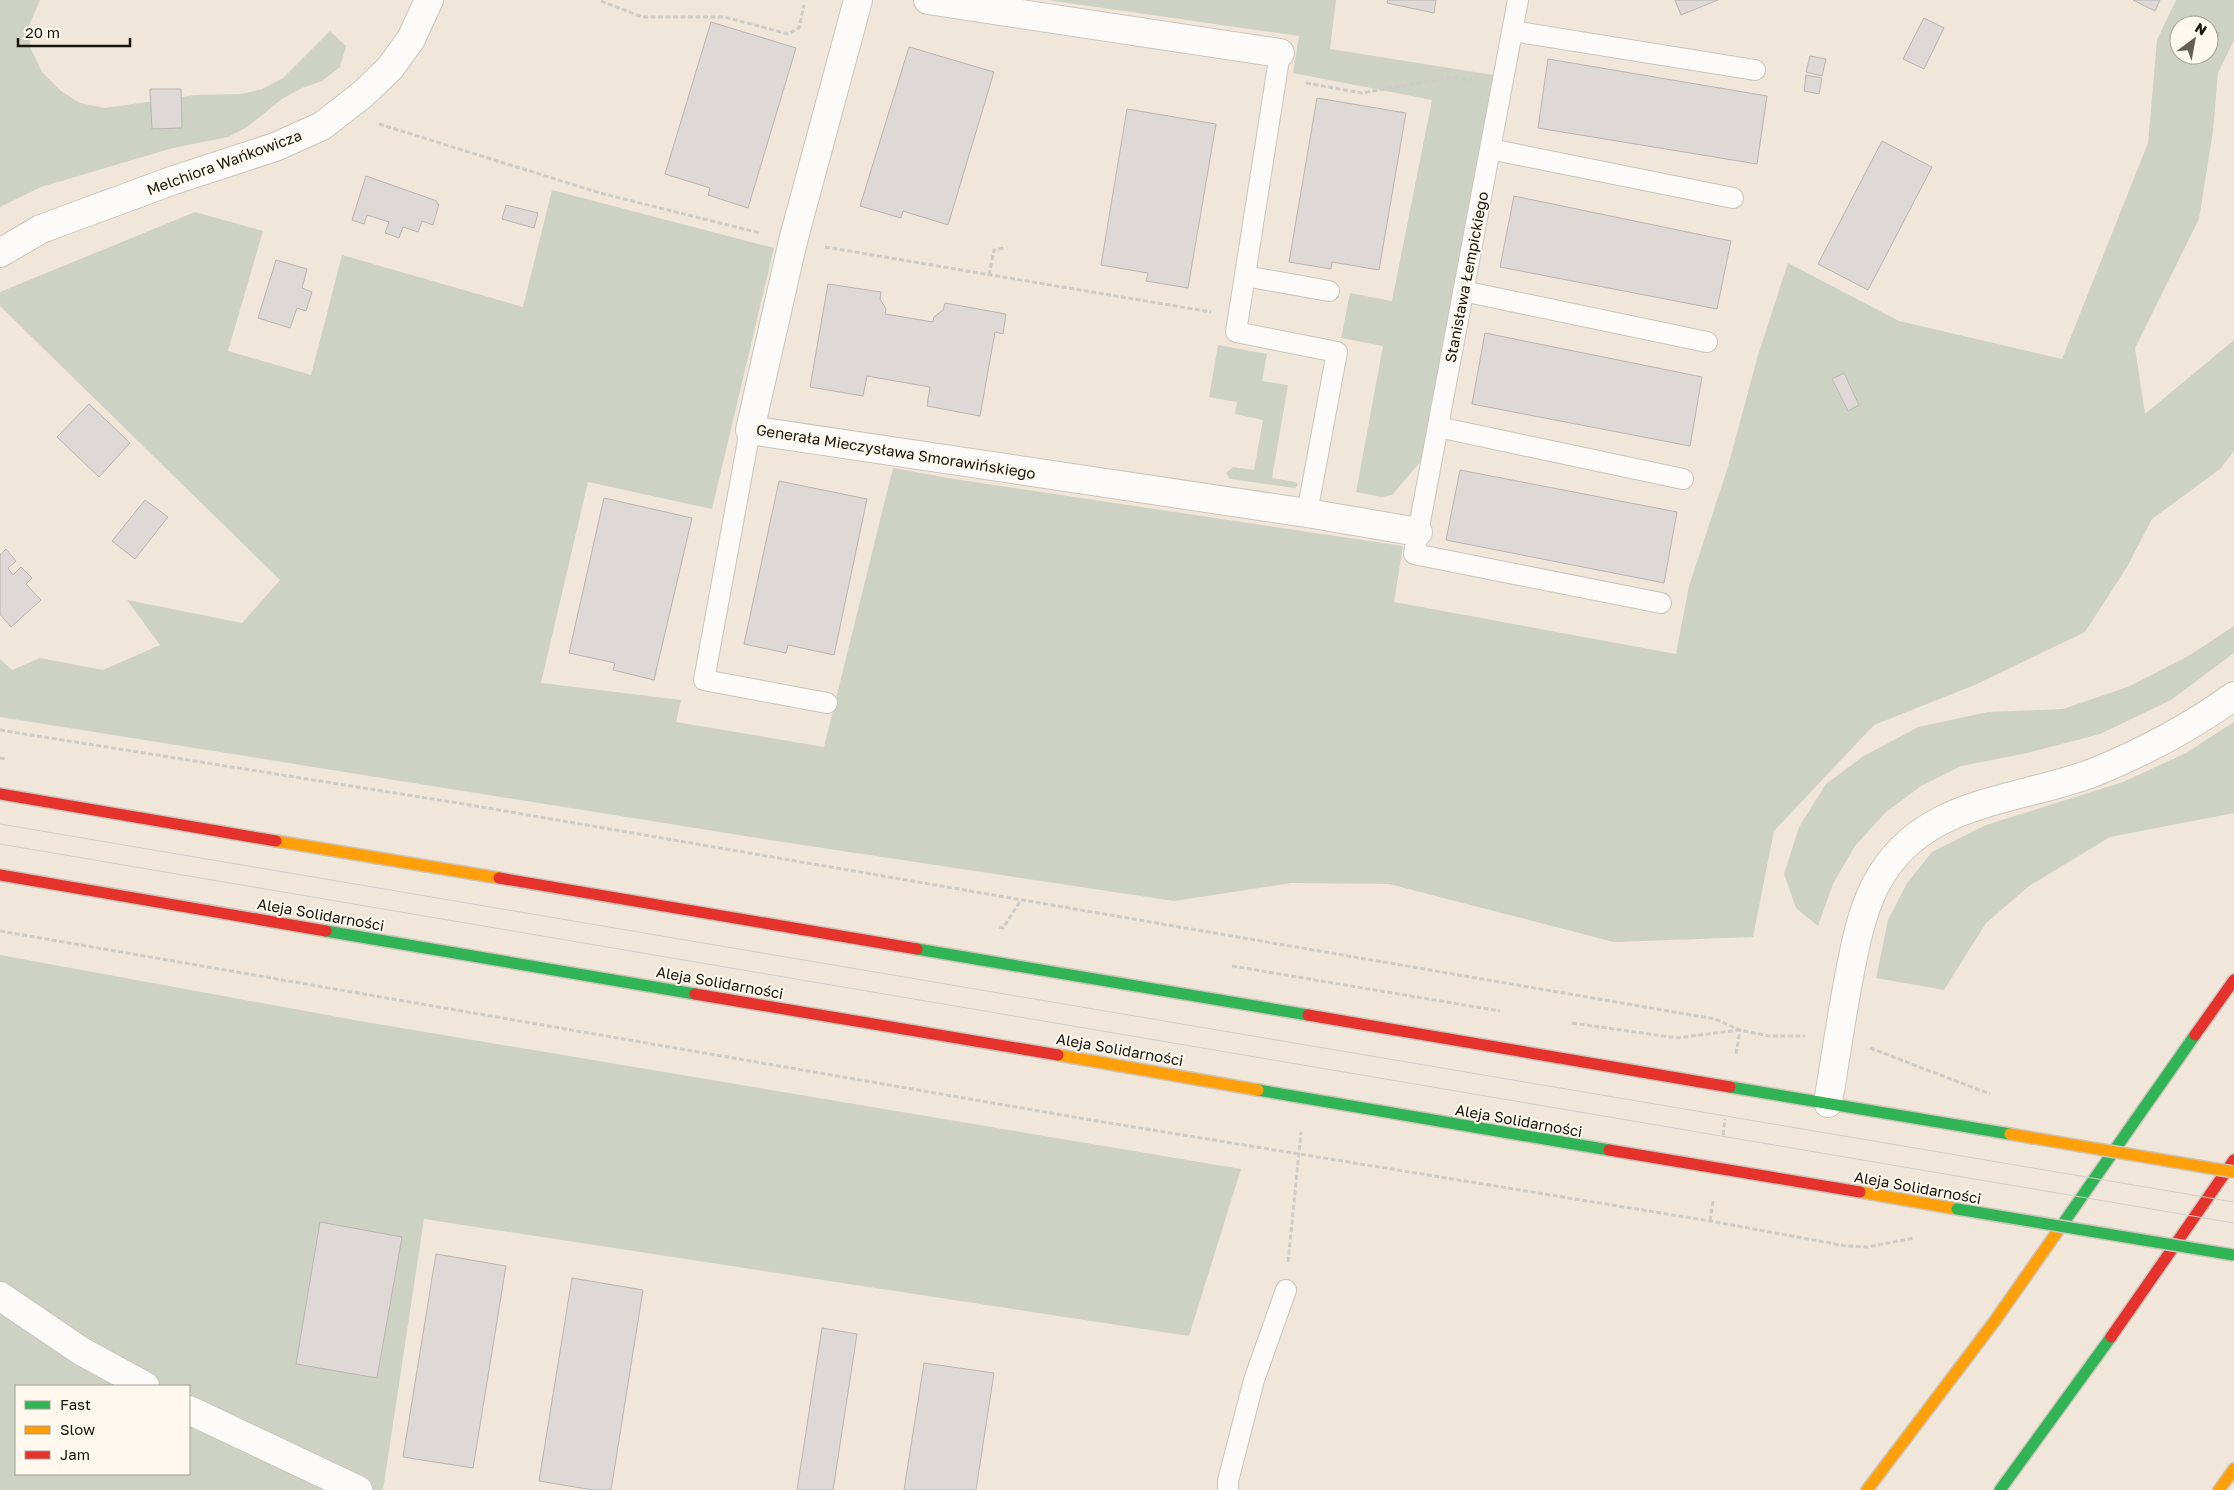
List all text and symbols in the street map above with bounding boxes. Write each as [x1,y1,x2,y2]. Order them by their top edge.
scale bar [18,15,130,47]
north arrow [2169,15,2219,65]
text: N [2192,19,2210,39]
text: 20 m [25,23,60,41]
street label: Melchiora Wańkowicza [144,126,304,198]
street label: Stanisława Łempickiego [1441,190,1491,364]
street label: Generała Mieczysława Smorawińskiego [755,420,1037,482]
street label: Aleja Solidarności [256,894,386,934]
street label: Aleja Solidarności [655,962,785,1002]
street label: Aleja Solidarności [1055,1029,1185,1069]
street label: Aleja Solidarności [1454,1100,1584,1140]
street label: Aleja Solidarności [1853,1167,1983,1207]
legend [15,1385,190,1475]
text: Fast [60,1395,91,1413]
text: Slow [60,1420,95,1438]
text: Jam [60,1445,90,1463]

